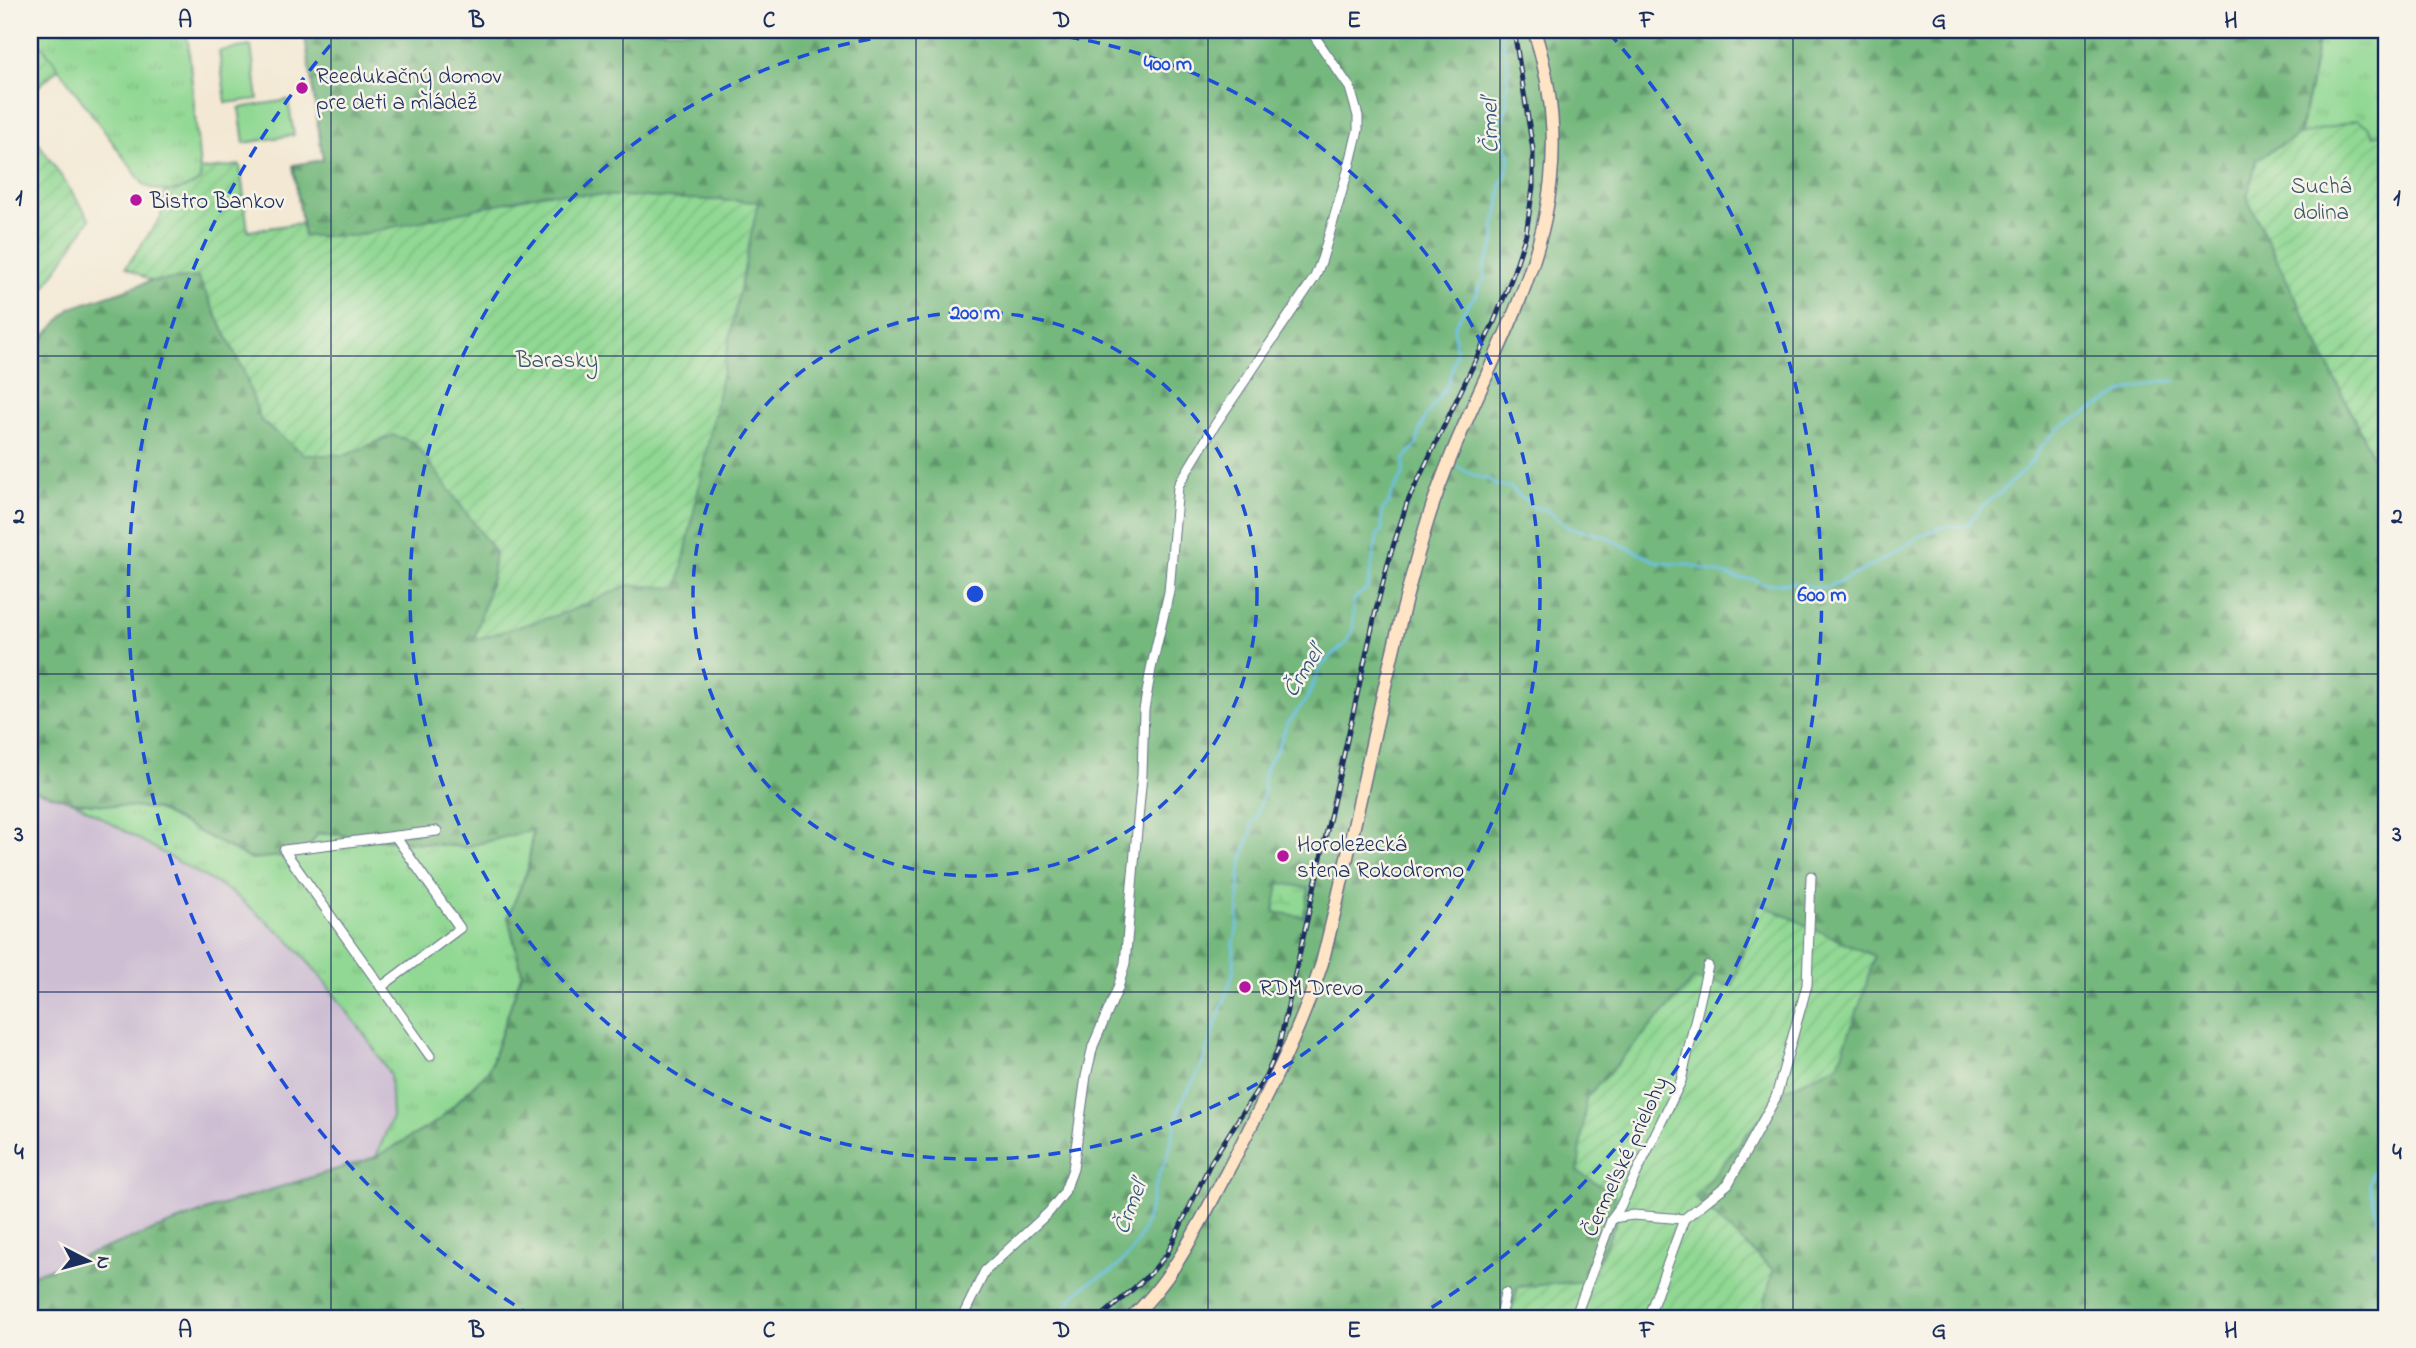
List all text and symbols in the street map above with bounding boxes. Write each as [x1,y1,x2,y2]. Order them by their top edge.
text: A [178,5,192,38]
text: B [468,5,485,38]
text: C [763,5,776,38]
text: D [1053,5,1070,38]
text: E [1347,5,1361,38]
text: F [1639,5,1655,38]
text: G [1932,5,1946,38]
text: H [2224,5,2238,38]
text: 400 m [1144,50,1192,80]
place label: Reedukačný domov pre deti a mládež [316,61,502,120]
marker: Reedukačný domov pre deti a mládež [294,80,310,96]
water label: Črmeľ [1473,93,1509,154]
park label: Suchá dolina [2291,171,2352,230]
text: 1 [15,183,23,216]
text: 1 [2393,183,2401,216]
place label: Bistro Bankov [149,186,284,219]
marker: Bistro Bankov [128,192,144,208]
text: 200 m [949,299,1000,329]
park label: Barasky [515,345,598,380]
text: 2 [12,501,25,534]
text: 2 [2390,501,2403,534]
text: 600 m [1798,581,1846,611]
centre of rings [963,582,987,606]
water label: Črmeľ [1275,635,1336,705]
text: 3 [13,819,24,852]
text: 3 [2391,819,2402,852]
place label: Horolezecká stena Rokodromo [1297,829,1464,888]
marker: Horolezecká stena Rokodromo [1275,848,1291,864]
place label: RDM Drevo [1259,973,1364,1006]
marker: RDM Drevo [1237,979,1253,995]
street label: Čermeľské prielohy [1575,1071,1680,1244]
text: 4 [14,1137,24,1170]
text: 4 [2392,1137,2402,1170]
water label: Črmeľ [1105,1171,1159,1240]
north arrow [52,1226,122,1296]
text: N [88,1255,117,1270]
text: A [178,1315,192,1348]
text: B [468,1315,485,1348]
text: C [763,1315,776,1348]
text: D [1053,1315,1070,1348]
text: E [1347,1315,1361,1348]
text: F [1639,1315,1655,1348]
text: G [1932,1315,1946,1348]
text: H [2224,1315,2238,1348]

